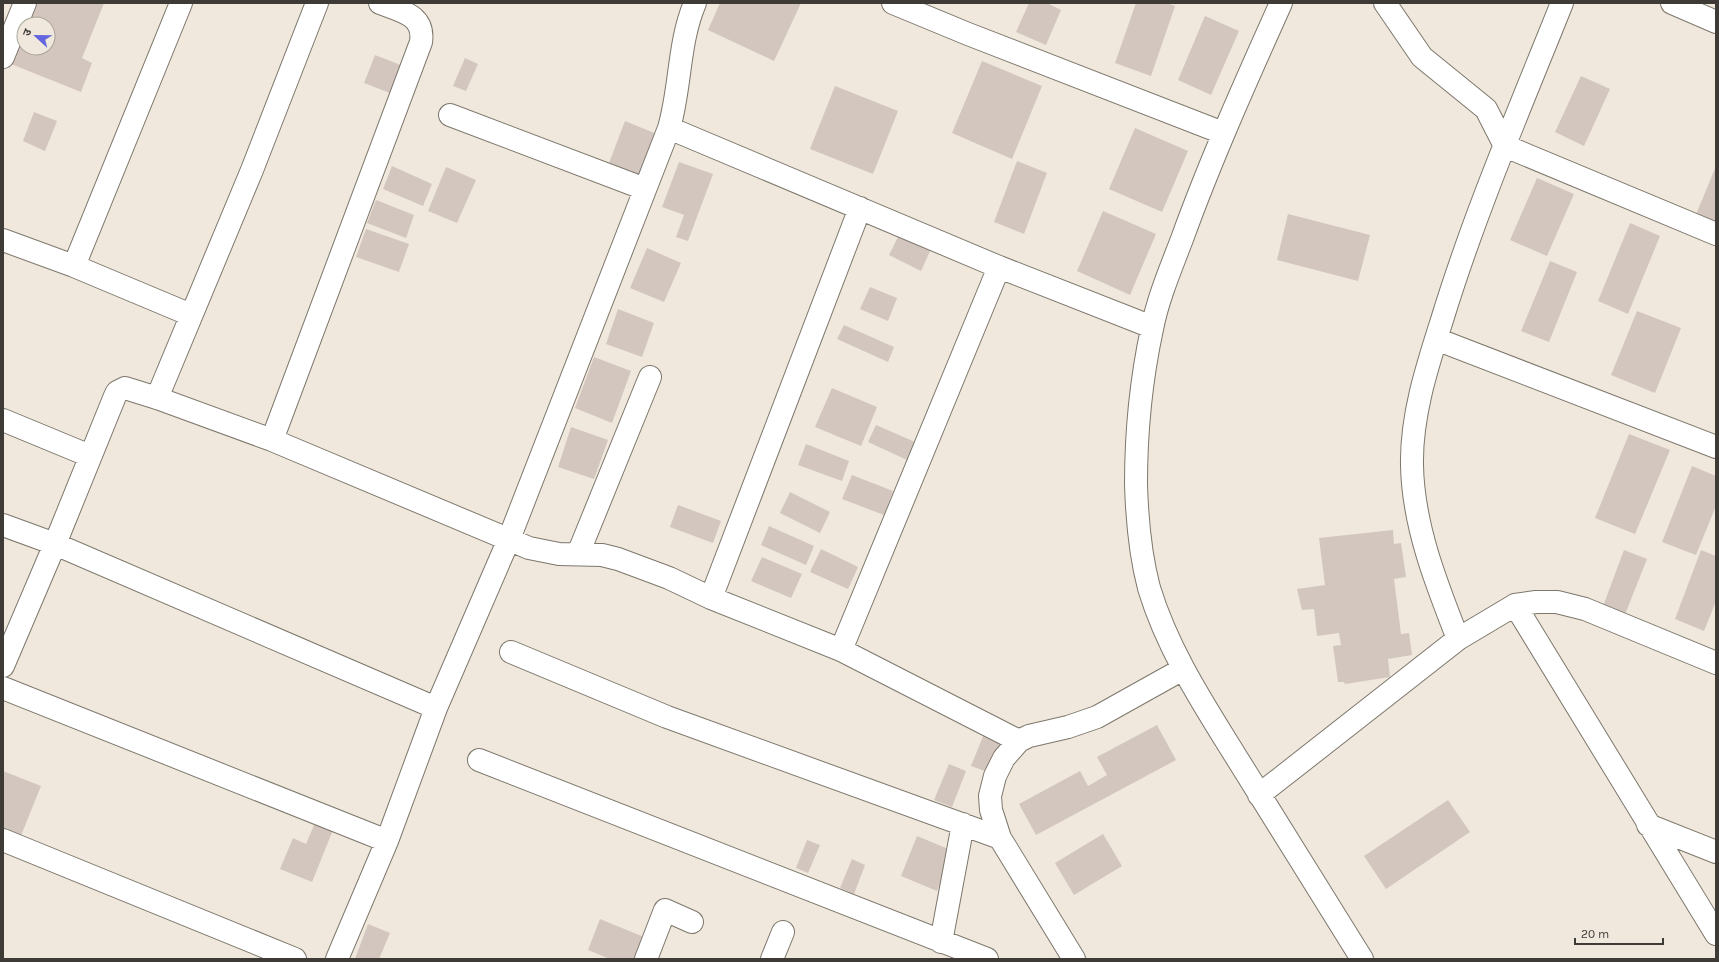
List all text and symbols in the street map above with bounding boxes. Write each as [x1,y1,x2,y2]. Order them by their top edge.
north arrow [16,16,56,56]
text: उ [20,27,35,38]
scale bar [1575,920,1663,946]
text: 20 m [1581,927,1609,941]

